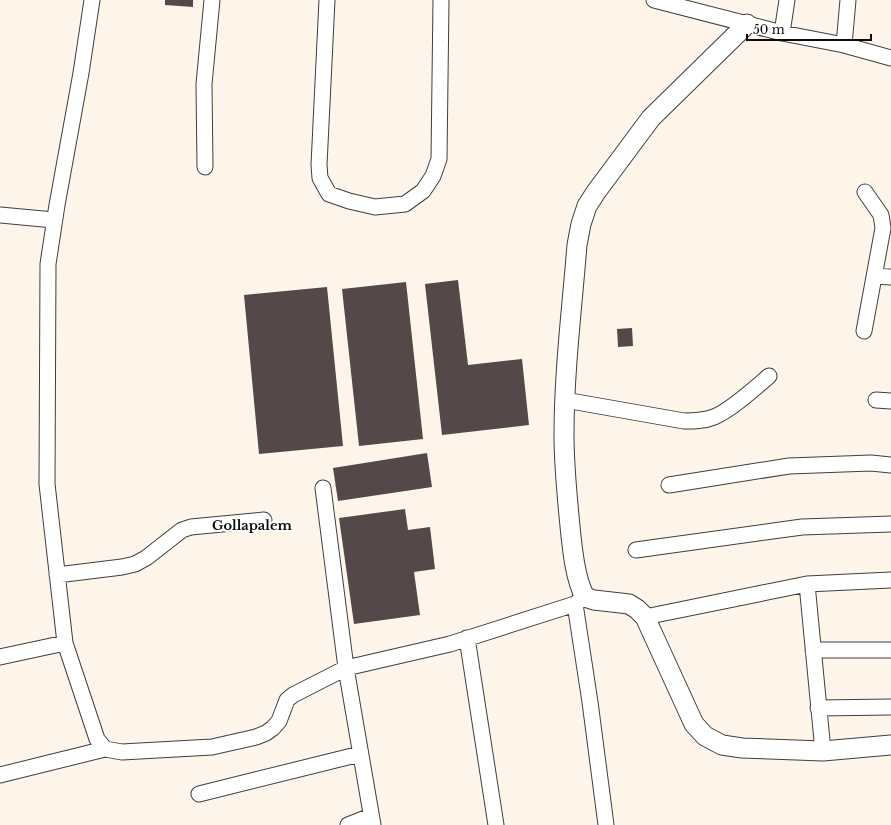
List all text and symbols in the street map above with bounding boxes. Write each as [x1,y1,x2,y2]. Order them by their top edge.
scale bar [747,16,871,42]
text: 50 m [753,22,785,37]
district label: Gollapalem [212,517,293,534]

